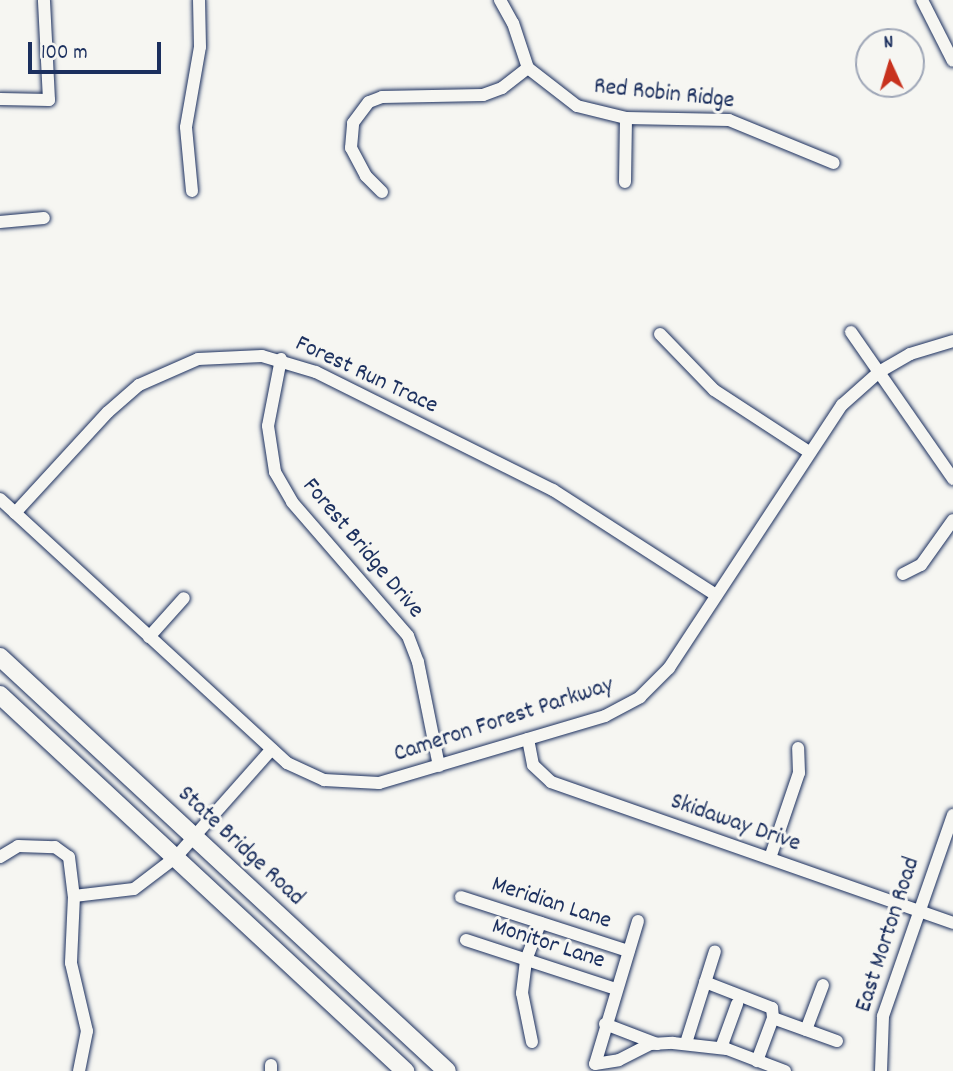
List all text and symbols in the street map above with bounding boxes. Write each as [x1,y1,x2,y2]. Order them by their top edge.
scale bar [32,28,164,72]
north arrow [855,28,925,98]
text: N [883,30,894,57]
text: 100 m [41,39,88,69]
street label: Red Robin Ridge [592,73,736,117]
street label: Forest Run Trace [290,330,442,422]
street label: Forest Bridge Drive [295,473,429,625]
street label: Cameron Forest Parkway [391,672,617,770]
street label: State Bridge Road [171,781,309,913]
street label: Skidaway Drive [666,788,804,860]
street label: East Morton Road [850,854,928,1016]
street label: Meridian Lane [488,871,614,937]
street label: Monitor Lane [488,913,608,977]

